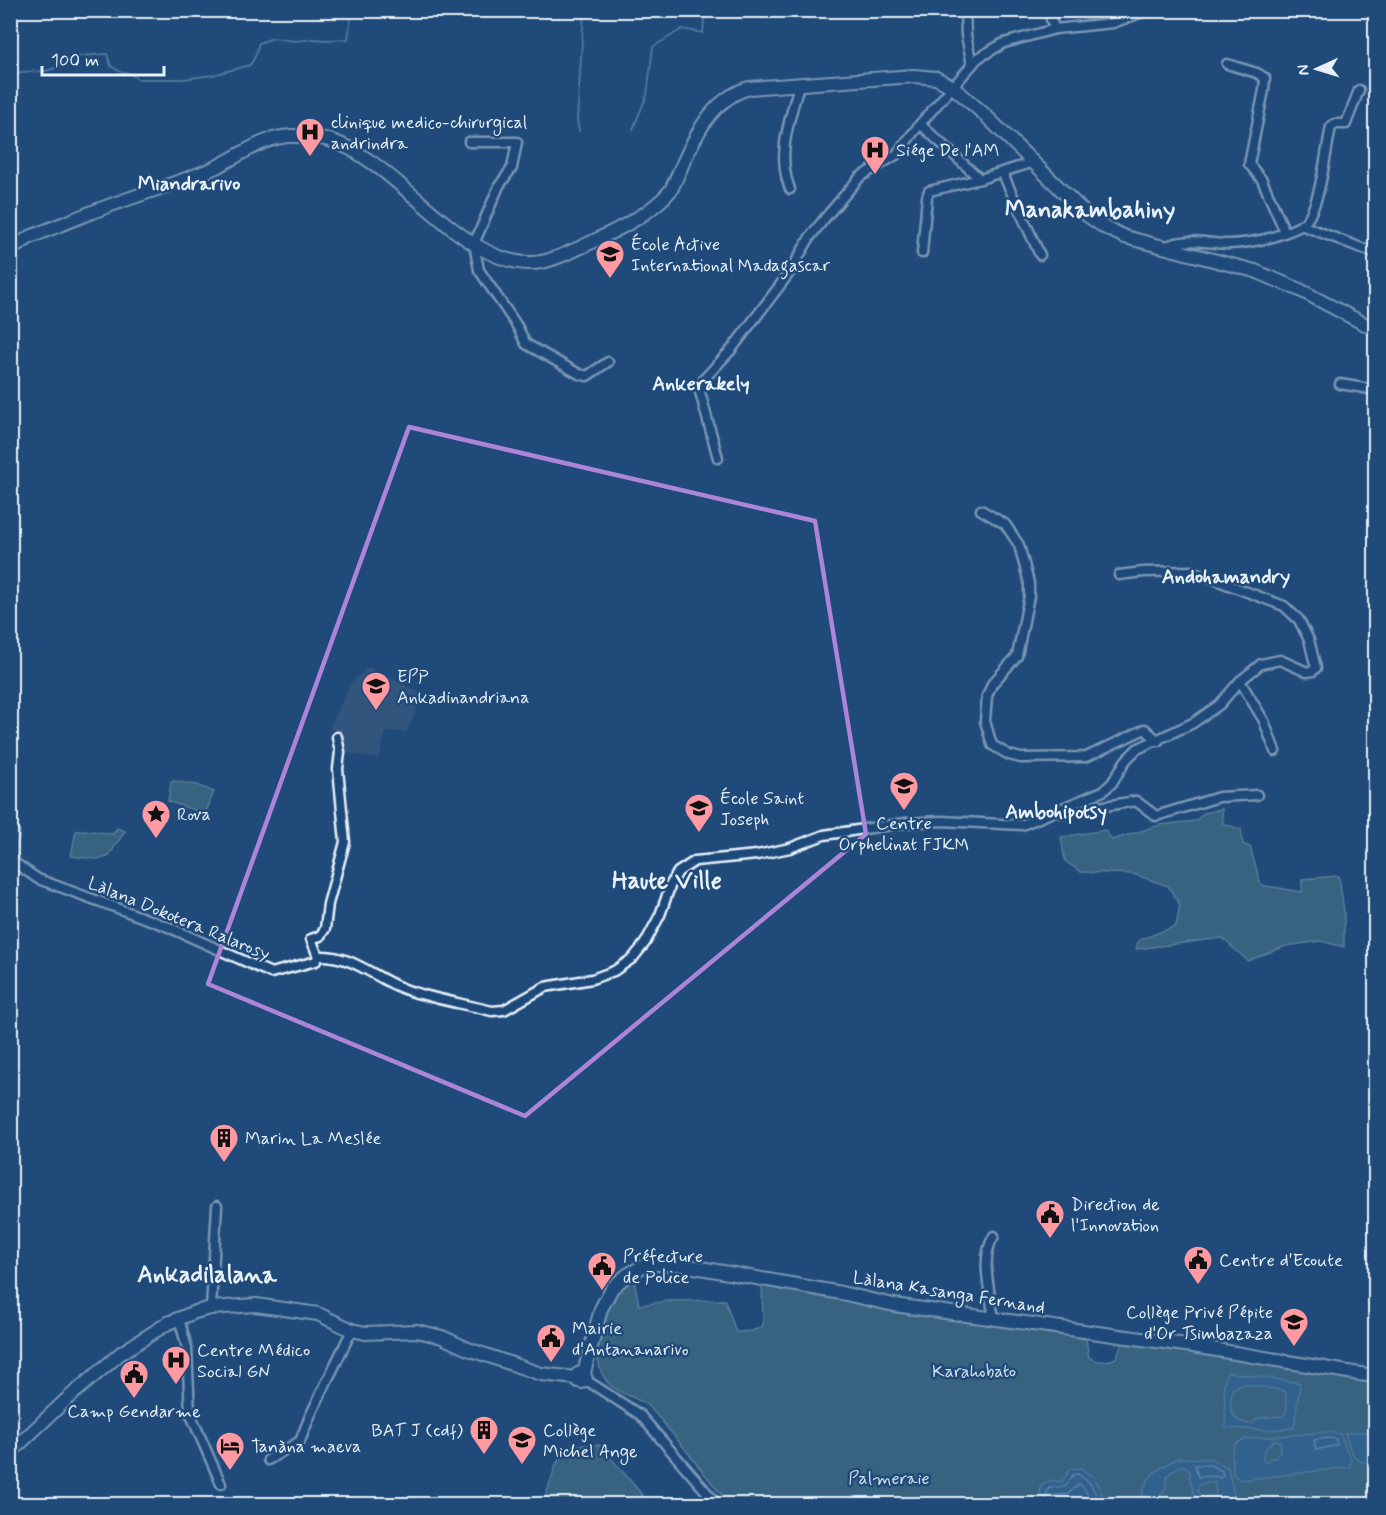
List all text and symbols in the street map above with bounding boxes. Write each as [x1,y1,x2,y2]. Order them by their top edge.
scale bar [42,39,164,77]
north arrow [1287,39,1347,99]
text: 100 m [51,49,99,73]
text: N [1293,64,1314,76]
place label: clinique medico-chirurgical andrindra [331,111,527,156]
hospital icon: clinique medico-chirurgical andrindra [294,116,326,158]
hospital icon: Siége De l'AM [859,134,891,176]
place label: Siége De l'AM [896,139,999,163]
district label: Miandrarivo [138,171,240,198]
district label: Manakambahiny [1005,195,1175,226]
place label: École Active International Madagascar [631,233,831,280]
school or university icon: École Active International Madagascar [594,238,626,280]
district label: Ankerakely [652,371,750,398]
district label: Andohamandry [1162,564,1290,591]
place label: EPP Ankadinandriana [397,665,529,710]
school or university icon: EPP Ankadinandriana [360,670,392,712]
school or university icon: Centre Orphelinat FJKM [888,770,920,812]
place label: École Saint Joseph [720,787,804,832]
school or university icon: École Saint Joseph [683,792,715,834]
place icon: Rova [140,798,172,840]
district label: Ambohipotsy [1005,799,1107,826]
place label: Rova [177,803,211,827]
place label: Centre Orphelinat FJKM [839,812,969,857]
district label: Haute Ville [612,866,722,897]
street label: Làlana Dokotera Ralarosy [84,871,273,966]
building icon: Marin La Meslée [208,1122,240,1164]
place label: Marin La Meslée [245,1127,382,1151]
place label: Direction de l'Innovation [1071,1193,1160,1238]
public building icon: Direction de l'Innovation [1034,1198,1066,1240]
public building icon: Centre d'Ecoute [1182,1244,1214,1286]
place label: Préfecture de Police [623,1245,703,1290]
place label: Centre d'Ecoute [1219,1249,1343,1273]
public building icon: Préfecture de Police [586,1250,618,1292]
district label: Ankadilalana [137,1260,277,1291]
street label: Làlana Kasanga Fernand [851,1266,1047,1321]
place label: Collège Privé Pépite d'Or Tsimbazaza [1126,1301,1273,1346]
school or university icon: Collège Privé Pépite d'Or Tsimbazaza [1278,1306,1310,1348]
place label: Mairie d'Antananarivo [572,1317,689,1362]
public building icon: Mairie d'Antananarivo [535,1322,567,1364]
place label: Centre Médico Social GN [197,1339,310,1384]
hospital icon: Centre Médico Social GN [160,1344,192,1386]
public building icon: Camp Gendarme [118,1358,150,1400]
park label: Karahobato [932,1360,1016,1384]
place label: Camp Gendarme [67,1400,201,1424]
building icon: BAT J (cdf) [468,1414,500,1456]
place label: BAT J (cdf) [371,1419,464,1443]
place label: Collège Michel Ange [543,1419,637,1465]
school or university icon: Collège Michel Ange [506,1424,538,1466]
hotel icon: Tanàna maeva [214,1430,246,1472]
place label: Tanàna maeva [251,1435,361,1459]
park label: Palmeraie [848,1467,930,1491]

